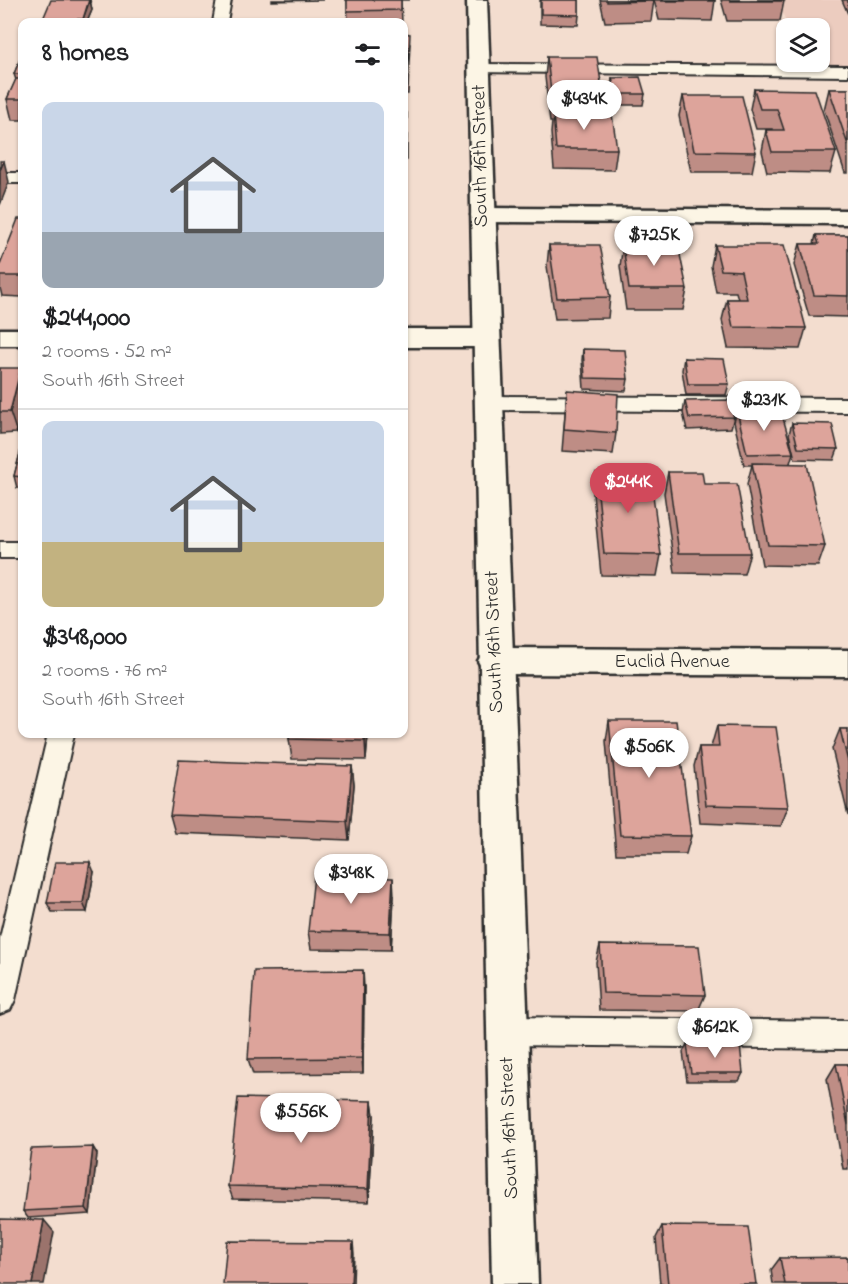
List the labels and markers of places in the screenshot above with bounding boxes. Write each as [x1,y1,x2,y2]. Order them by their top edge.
pin: $434K [542,80,626,131]
pin: $725K [612,216,696,267]
pin: $231K [722,381,806,432]
pin: $244K [586,463,670,514]
pin: $506K [607,728,691,779]
pin: $348K [309,854,393,905]
pin: $612K [673,1008,757,1059]
pin: $556K [259,1093,343,1144]

